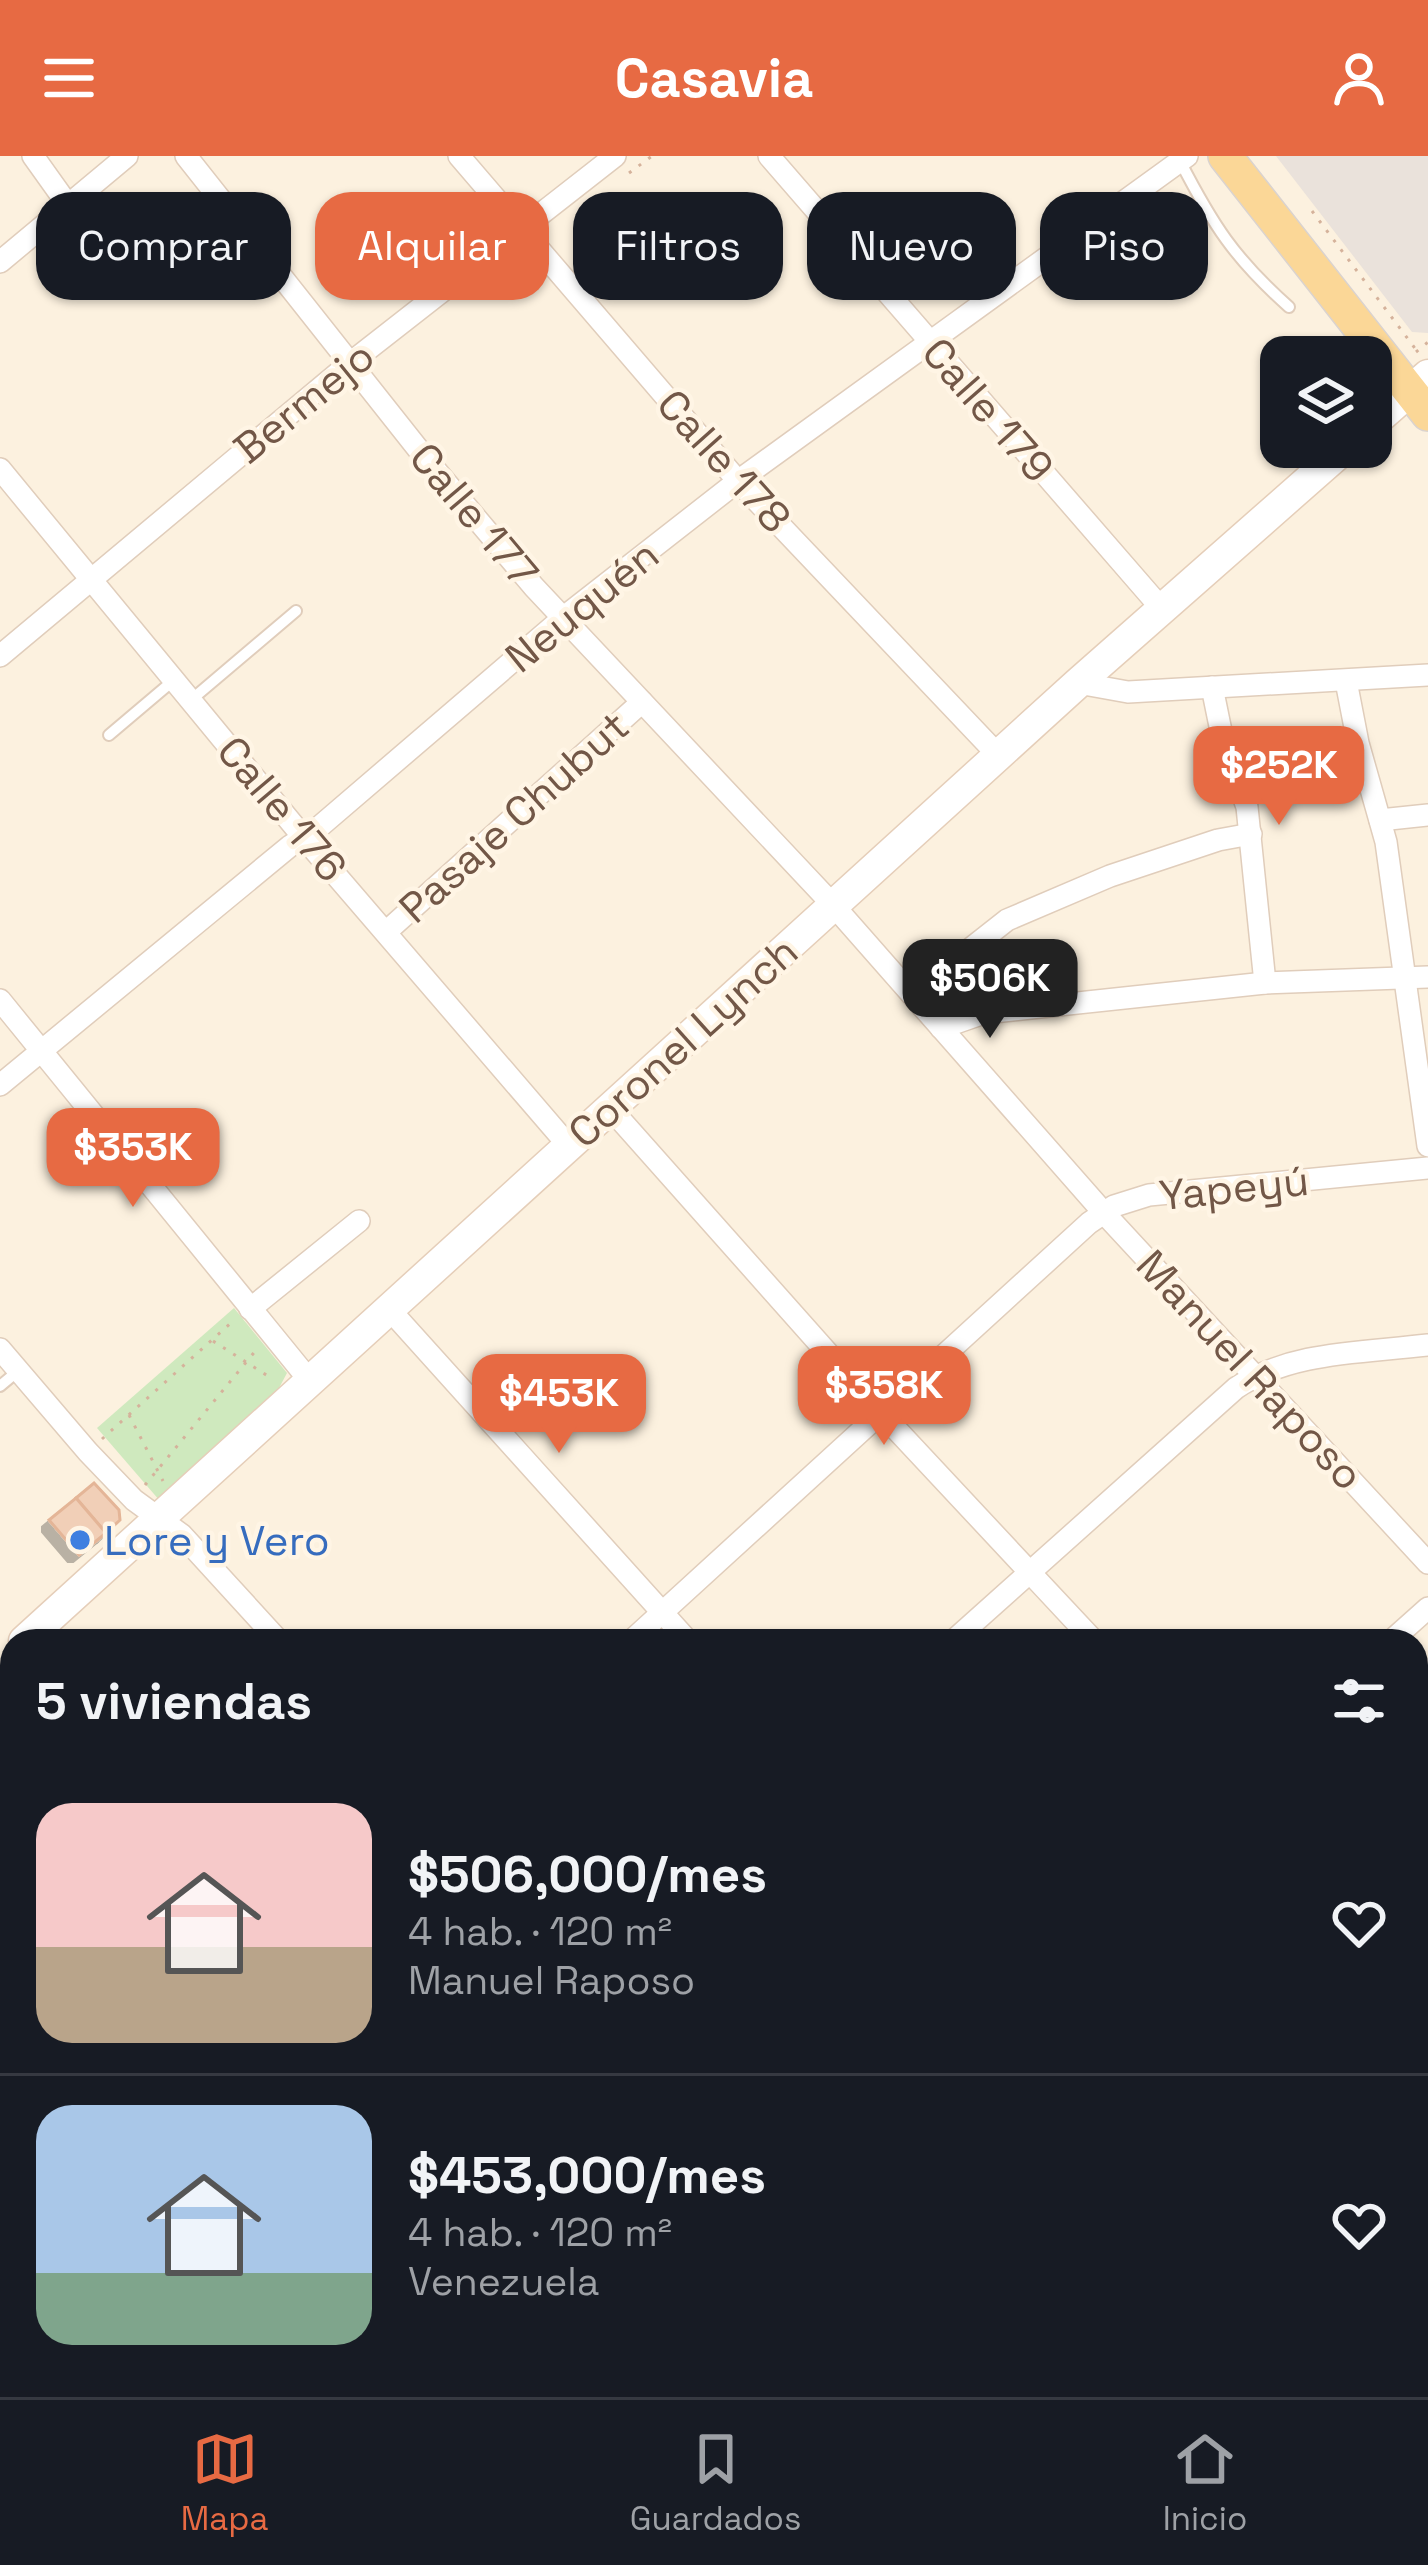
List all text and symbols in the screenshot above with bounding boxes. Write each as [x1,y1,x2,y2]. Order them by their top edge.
text: Casavia [615,44,813,113]
icon: menu [36,45,102,111]
icon: person [1326,45,1392,111]
chip: Comprar [36,192,291,300]
chip: Alquilar [315,192,549,300]
chip: Filtros [573,192,783,300]
chip: Nuevo [807,192,1016,300]
chip: Piso [1040,192,1208,300]
street label: Calle 179 [911,327,1065,493]
street label: Bermejo [223,329,385,475]
map controls [1260,336,1392,468]
button: layers [1260,336,1392,468]
street label: Calle 178 [646,378,802,544]
street label: Calle 177 [398,432,550,598]
street label: Neuquén [495,528,669,684]
street label: Pasaje Chubut [388,700,640,934]
street label: Calle 176 [206,725,358,893]
pin: $252K [1195,726,1363,828]
text: $252K [1220,740,1338,789]
street label: Coronel Lynch [557,925,809,1159]
pin: $506K [906,939,1074,1041]
text: $506K [930,953,1050,1002]
pin: $353K [49,1108,217,1210]
text: $353K [74,1122,192,1171]
street label: Yapeyú [1157,1154,1311,1222]
street label: Manuel Raposo [1125,1239,1375,1501]
pin: $358K [800,1346,968,1448]
pin: $453K [475,1354,643,1456]
text: $358K [825,1360,943,1409]
text: $453K [499,1368,619,1417]
place label: Lore y Vero [104,1514,330,1567]
marker: Lore y Vero [67,1527,93,1553]
icon: filters [1326,1668,1392,1734]
text: 5 viviendas [36,1669,312,1734]
text: $506,000/mes [408,1842,767,1907]
icon: home [132,1851,276,1995]
icon: heart [1326,1890,1392,1956]
text: 4 hab. · 120 m² [408,1907,672,1956]
text: Manuel Raposo [408,1956,695,2005]
text: $453,000/mes [408,2143,766,2208]
icon: home [132,2153,276,2297]
icon: heart [1326,2192,1392,2258]
text: 4 hab. · 120 m² [408,2208,672,2257]
text: Venezuela [408,2257,599,2306]
tab: Mapa [181,2426,268,2540]
tab: Guardados [630,2426,801,2540]
tab: Inicio [1163,2426,1247,2540]

